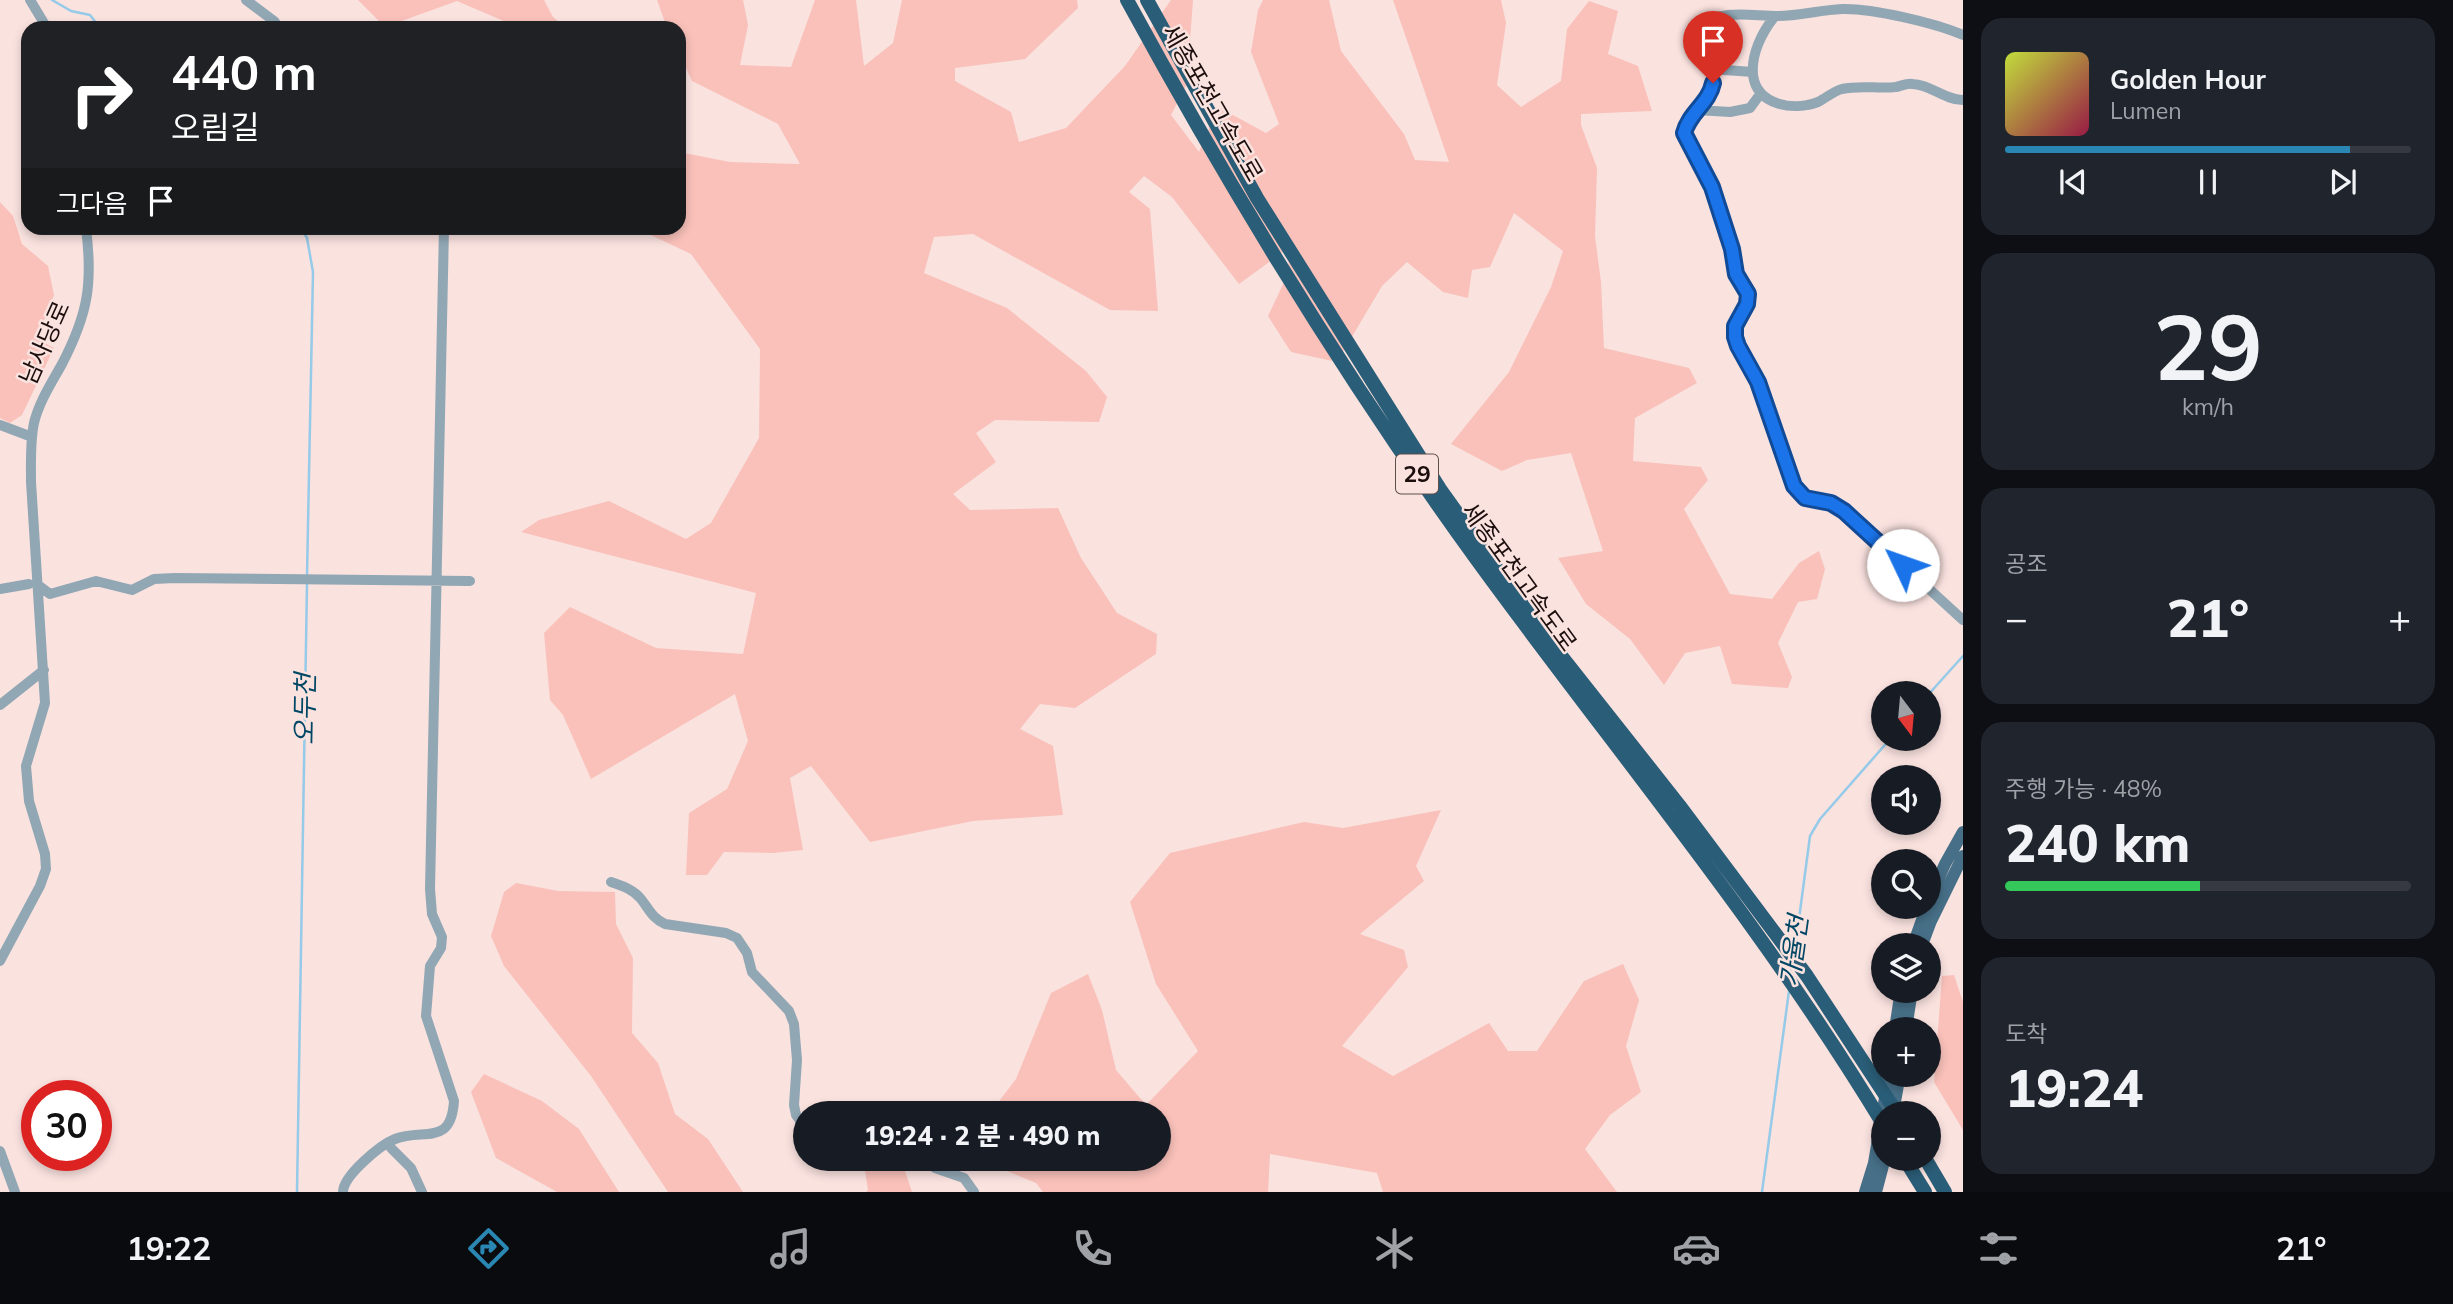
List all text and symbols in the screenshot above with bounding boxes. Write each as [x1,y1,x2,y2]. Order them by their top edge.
pin [1683,11,1743,83]
street label: 세종포천고속도로 [1156,19,1270,186]
icon: arrive [1694,22,1732,60]
text: 440 m [171,41,317,102]
icon: right [56,49,147,140]
text: Golden Hour [2110,63,2266,96]
text: Lumen [2110,96,2182,125]
text: 오림길 [171,107,259,147]
icon: previous [2054,163,2092,201]
icon: pause [2189,163,2227,201]
icon: next [2324,163,2362,201]
icon: arrive [142,182,180,220]
text: 그다음 [56,187,128,220]
text: 29 [2153,289,2263,403]
street label: 남사당로 [12,296,76,389]
text: km/h [2182,392,2234,421]
road number: 29 [1396,454,1438,494]
street label: 세종포천고속도로 [1456,496,1584,657]
position arrow [1866,528,1940,602]
text: 공조 [2005,549,2047,578]
text: 21° [2167,585,2249,650]
text: − [2005,594,2028,642]
text: + [2388,594,2411,642]
water label: 오두천 [287,670,322,745]
north arrow [1871,681,1941,751]
map controls [1871,681,1941,1171]
button: sound [1871,765,1941,835]
text: 주행 가능 · 48% [2005,774,2162,803]
text: 240 km [2005,810,2190,875]
button: search [1871,849,1941,919]
water label: 가율천 [1772,910,1815,989]
button: layers [1871,933,1941,1003]
button: + [1871,1017,1941,1087]
text: 도착 [2005,1019,2047,1048]
text: 19:24 [2005,1055,2143,1120]
speed limit sign: 30 [21,1080,112,1171]
button: − [1871,1101,1941,1171]
text: 19:24 · 2 분 · 490 m [864,1119,1100,1152]
icon: directions [464,1224,513,1273]
icon: music [766,1224,815,1273]
icon: phone [1068,1224,1117,1273]
icon: climate [1370,1224,1419,1273]
icon: car [1672,1224,1721,1273]
icon: filters [1974,1224,2023,1273]
text: 19:22 [126,1228,211,1268]
text: 21° [2276,1228,2326,1268]

